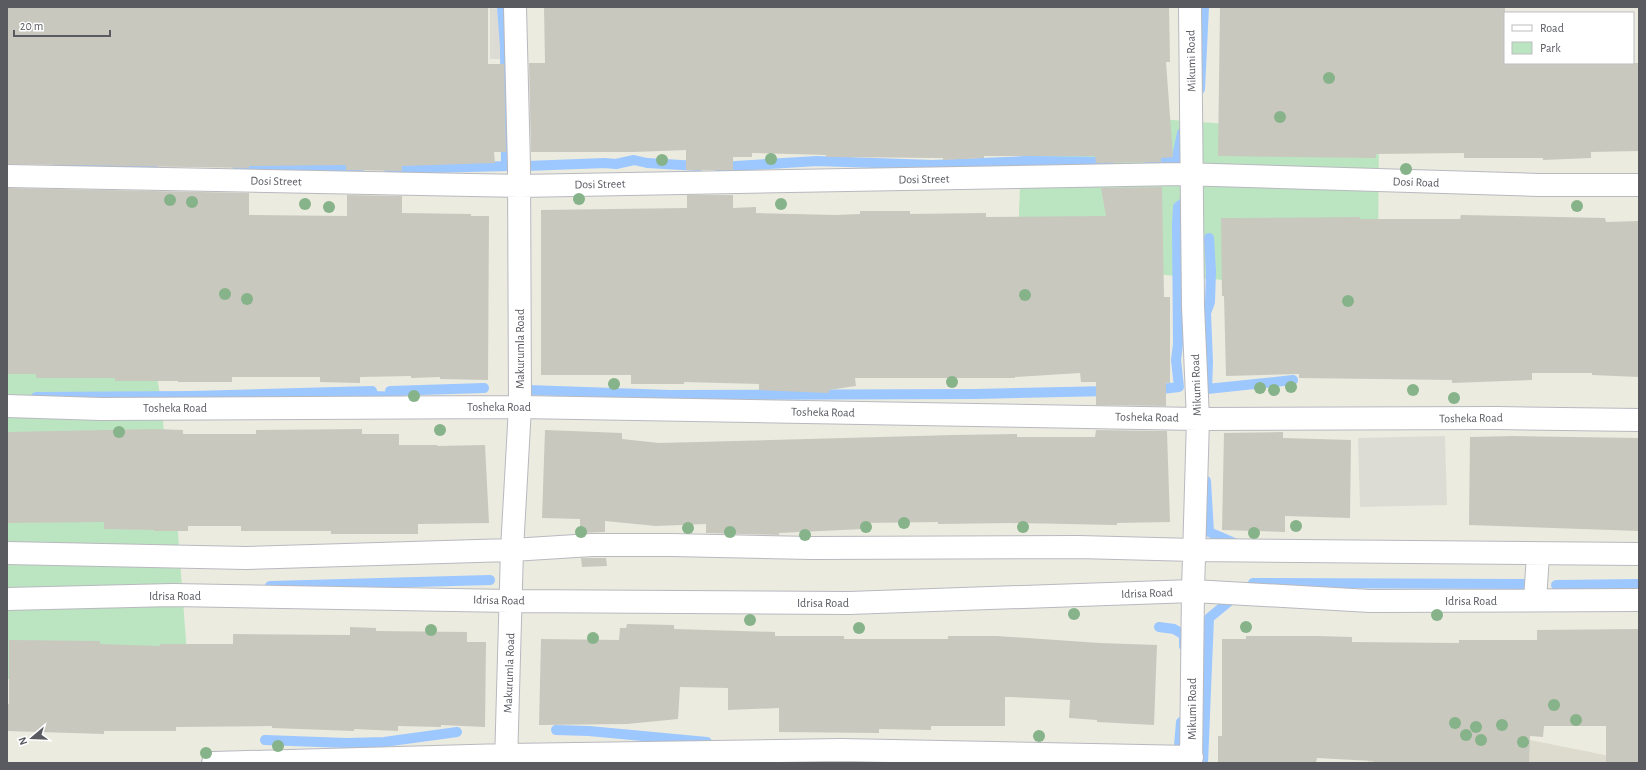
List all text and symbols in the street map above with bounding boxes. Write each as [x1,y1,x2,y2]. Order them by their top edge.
scale bar [14,12,110,38]
legend [1504,12,1634,64]
text: 20 m [20,20,43,32]
text: Road [1540,22,1564,34]
street label: Mikumi Road [1184,30,1198,92]
text: Park [1540,42,1561,54]
street label: Dosi Street [898,173,950,185]
street label: Dosi Street [250,175,302,187]
street label: Dosi Road [1392,175,1440,189]
street label: Dosi Street [574,178,626,190]
street label: Makurumla Road [514,309,526,389]
street label: Mikumi Road [1189,354,1203,416]
street label: Tosheka Road [467,401,531,413]
street label: Tosheka Road [143,402,207,414]
street label: Tosheka Road [791,405,855,419]
street label: Tosheka Road [1115,410,1179,424]
street label: Tosheka Road [1439,411,1503,425]
street label: Idrisa Road [1121,586,1173,600]
street label: Idrisa Road [149,590,201,602]
street label: Idrisa Road [473,594,525,606]
street label: Idrisa Road [1445,595,1497,607]
street label: Idrisa Road [797,597,849,609]
street label: Makurumla Road [502,633,516,713]
street label: Mikumi Road [1186,678,1198,740]
north arrow [12,718,52,758]
text: N [17,736,29,747]

